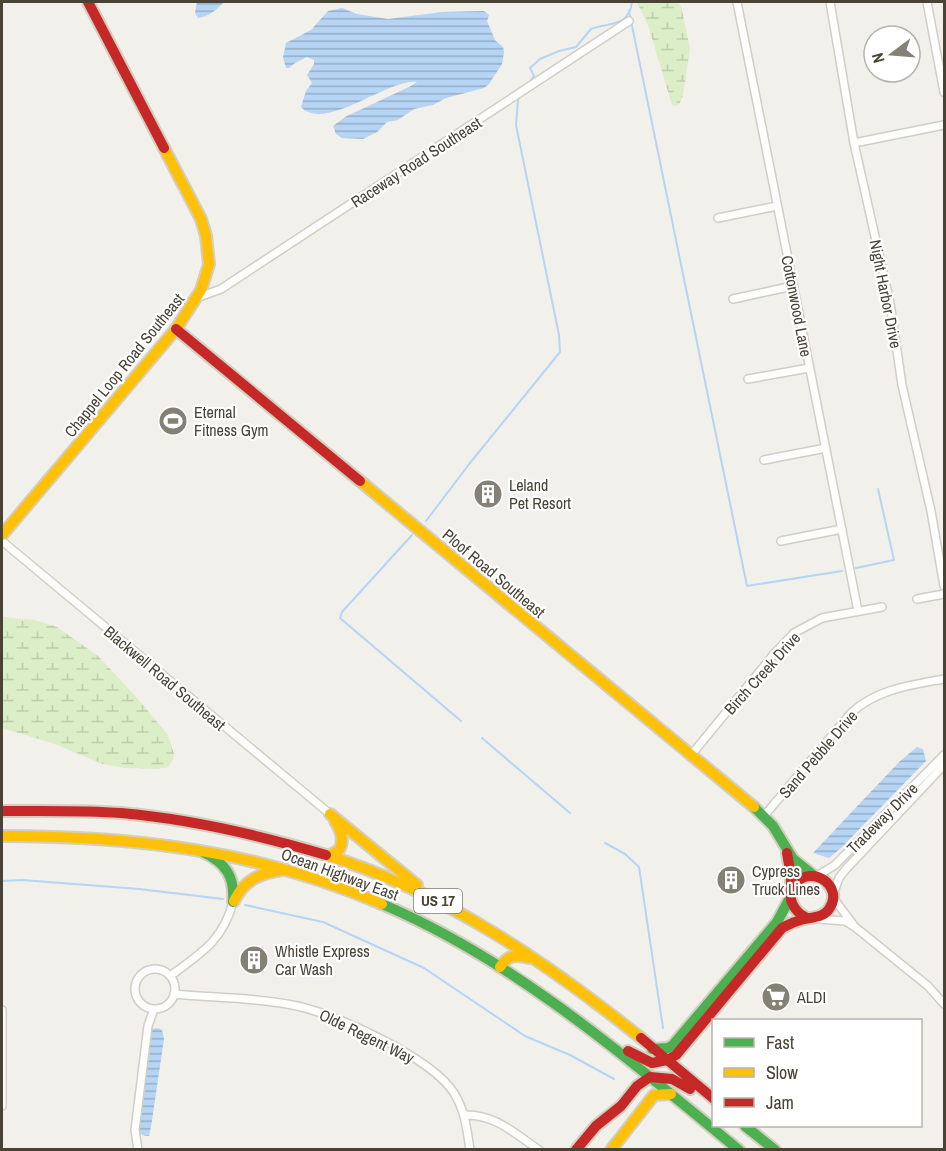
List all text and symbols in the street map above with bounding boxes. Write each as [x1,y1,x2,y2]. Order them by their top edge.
north arrow [862,24,922,84]
text: N [866,51,889,66]
street label: Raceway Road Southeast [346,111,486,213]
street label: Night Harbor Drive [865,238,907,350]
street label: Cottonwood Lane [776,253,818,359]
street label: Chappel Loop Road Southeast [59,288,189,442]
place label: Eternal Fitness Gym [194,401,268,441]
sports icon: Eternal Fitness Gym [157,405,189,437]
place label: Leland Pet Resort [509,474,571,514]
building icon: Leland Pet Resort [472,478,504,510]
street label: Ploof Road Southeast [438,524,550,623]
street label: Blackwell Road Southeast [100,621,231,736]
street label: Birch Creek Drive [719,627,805,719]
street label: Sand Pebble Drive [774,705,862,803]
street label: Tradeway Drive [842,778,922,858]
street label: Ocean Highway East [278,843,402,906]
place label: Cypress Truck Lines [752,860,820,900]
building icon: Cypress Truck Lines [715,864,747,896]
road number: US 17 [414,889,462,913]
place label: Whistle Express Car Wash [275,940,370,980]
building icon: Whistle Express Car Wash [238,944,270,976]
supermarket icon: ALDI [760,981,792,1013]
place label: ALDI [796,986,826,1008]
street label: Olde Regent Way [316,1004,419,1069]
legend [712,1019,922,1127]
text: Fast [766,1030,794,1055]
text: Slow [766,1060,798,1085]
text: Jam [766,1090,794,1115]

